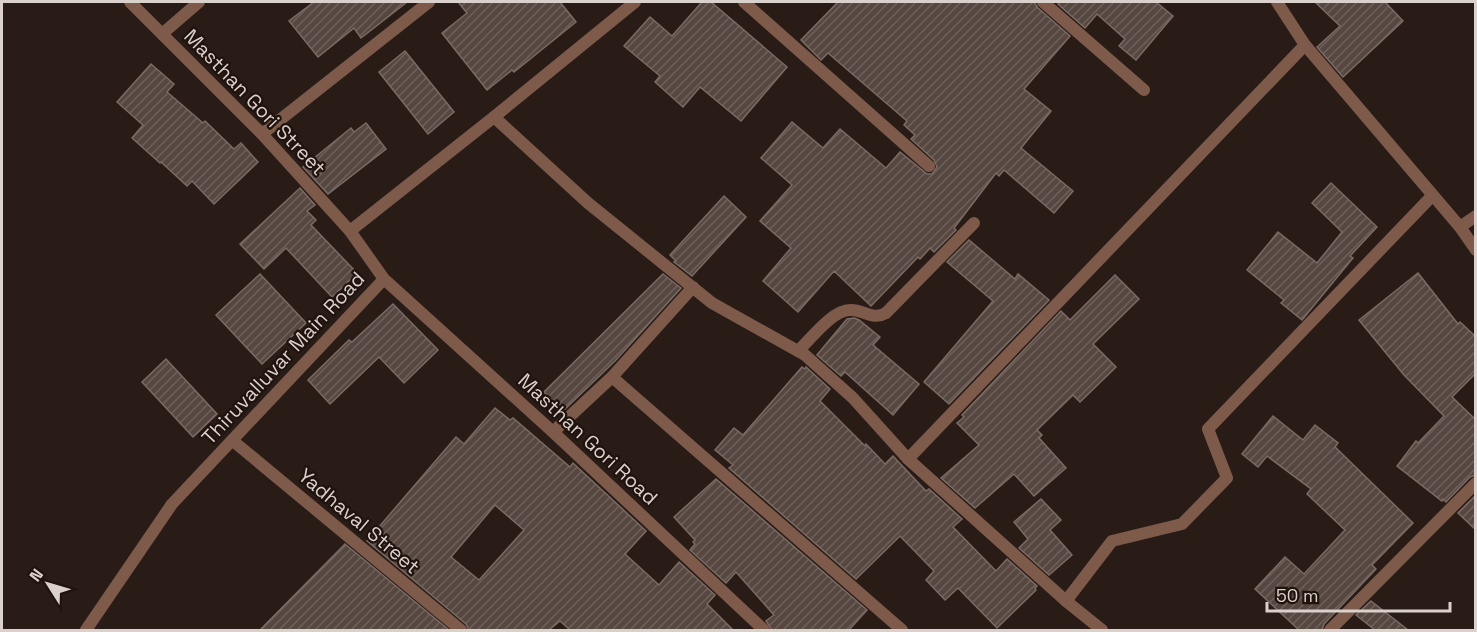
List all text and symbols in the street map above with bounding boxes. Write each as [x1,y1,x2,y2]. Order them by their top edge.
street label: Masthan Gori Street [178,23,332,181]
street label: Thiruvalluvar Main Road [196,266,370,450]
street label: Masthan Gori Road [513,368,663,510]
street label: Yadhaval Street [293,462,425,580]
north arrow [18,554,78,614]
text: N [25,565,48,586]
scale bar [1267,575,1450,613]
text: 50 m [1276,584,1318,607]

